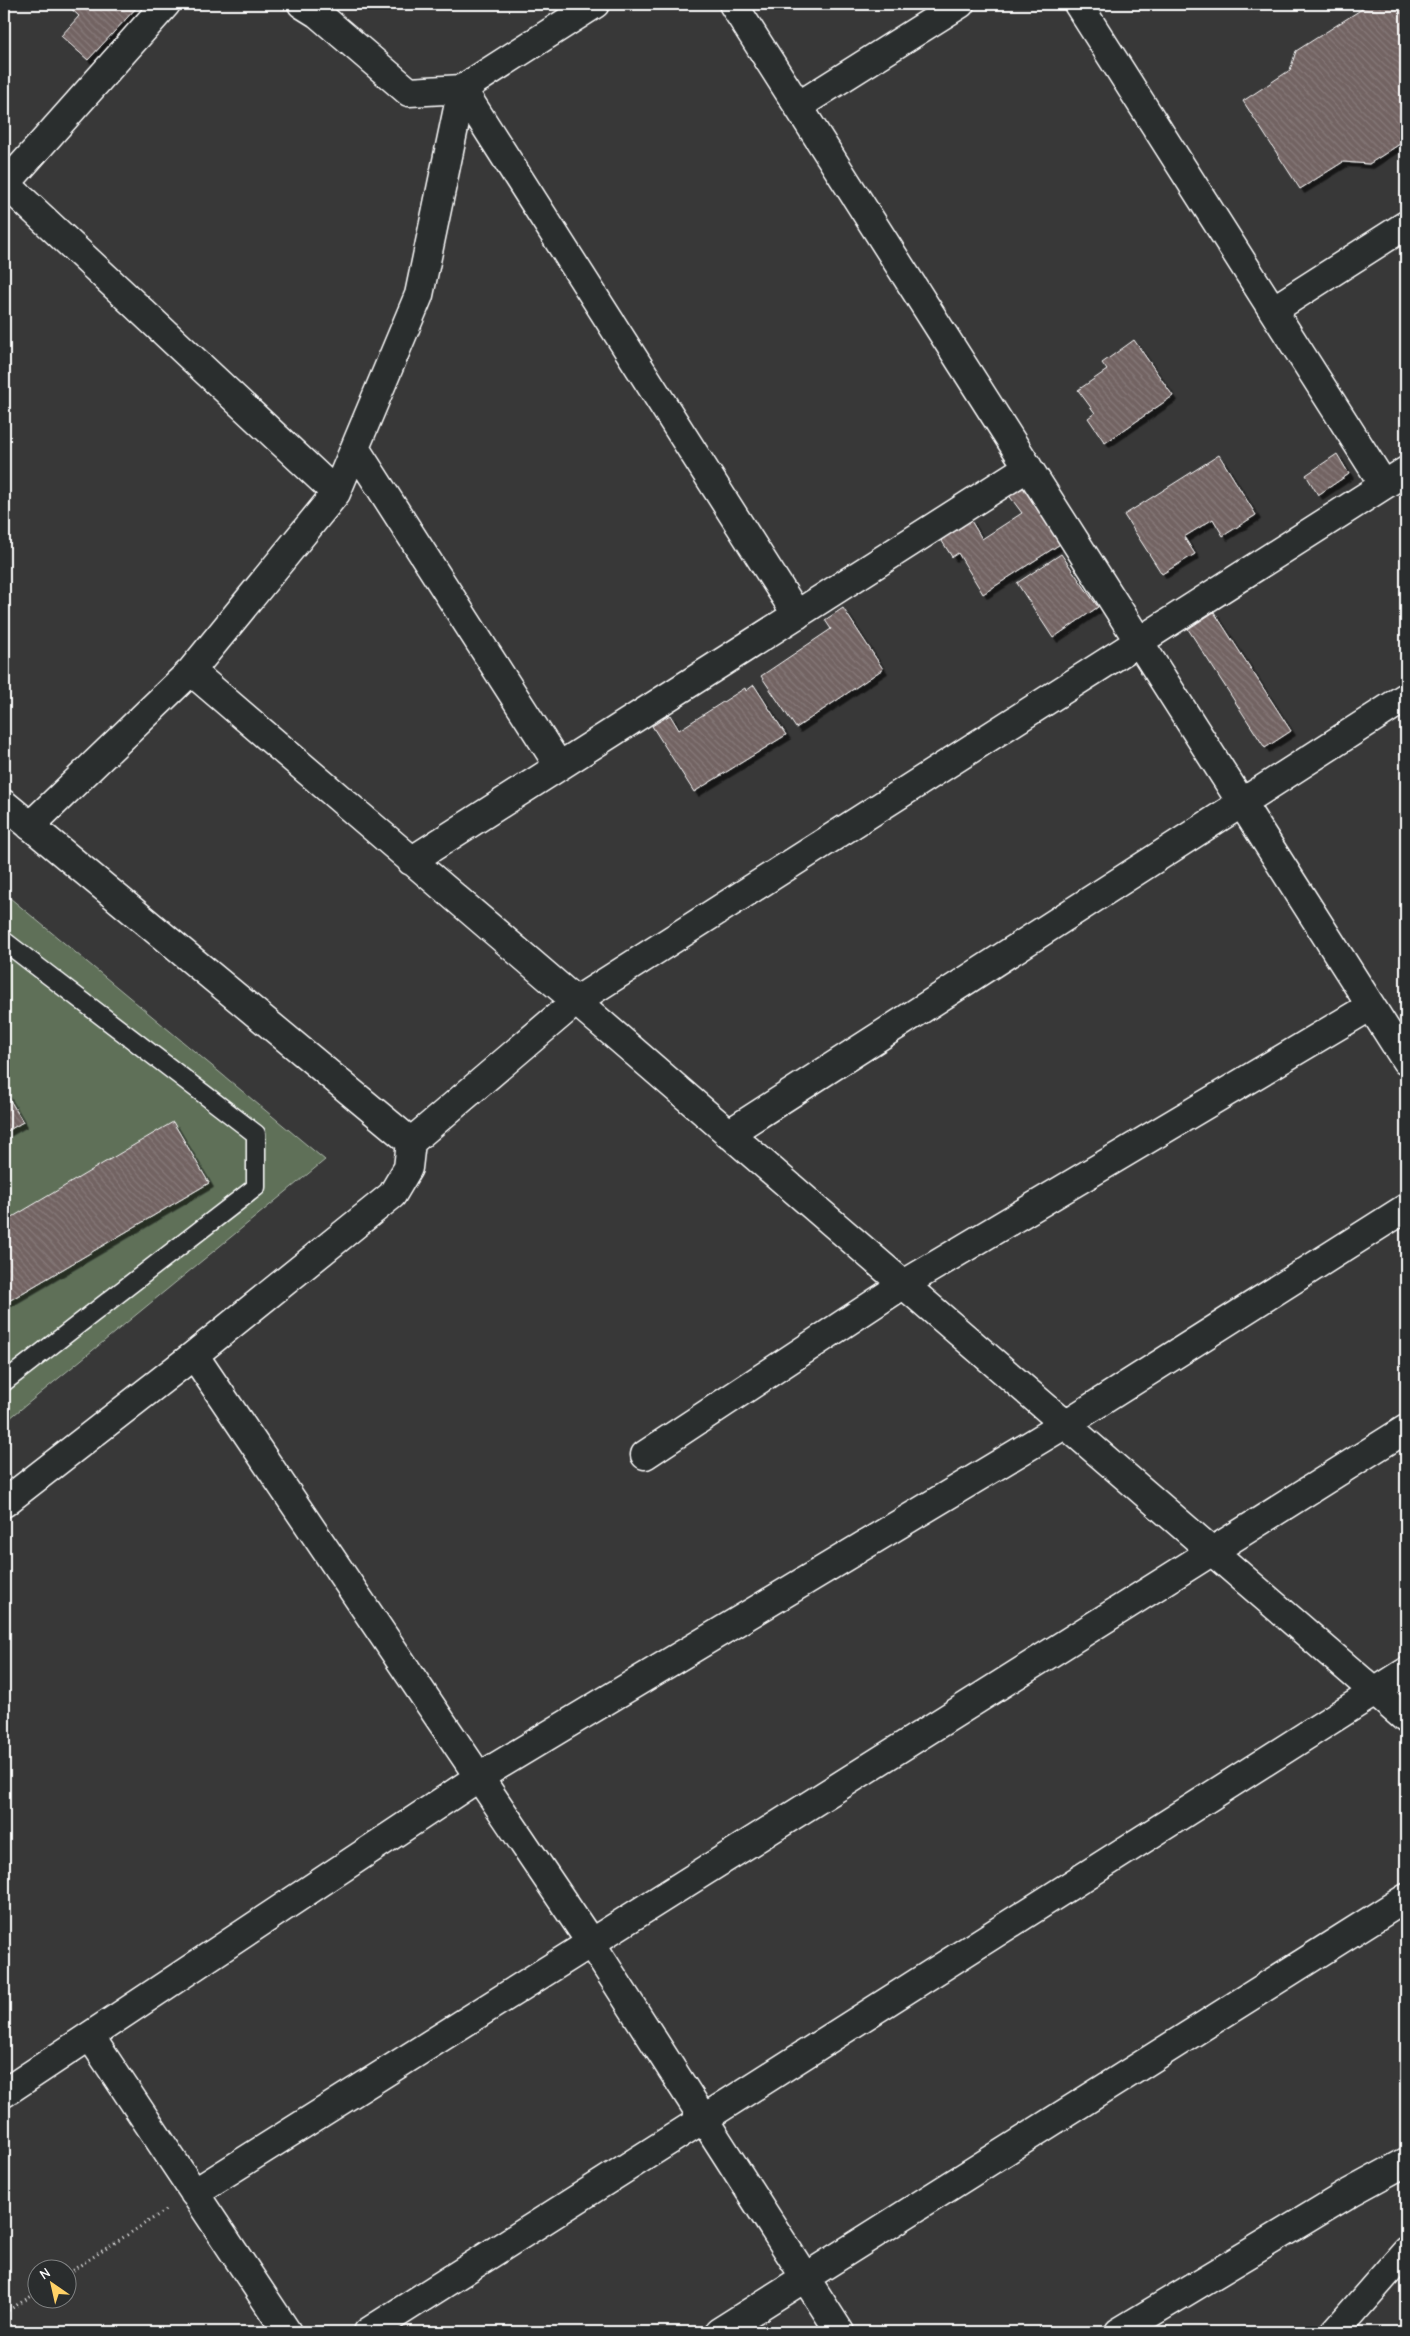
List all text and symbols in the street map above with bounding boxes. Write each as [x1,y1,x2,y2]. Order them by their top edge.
north arrow [28,2258,78,2308]
text: N [36,2264,54,2283]

